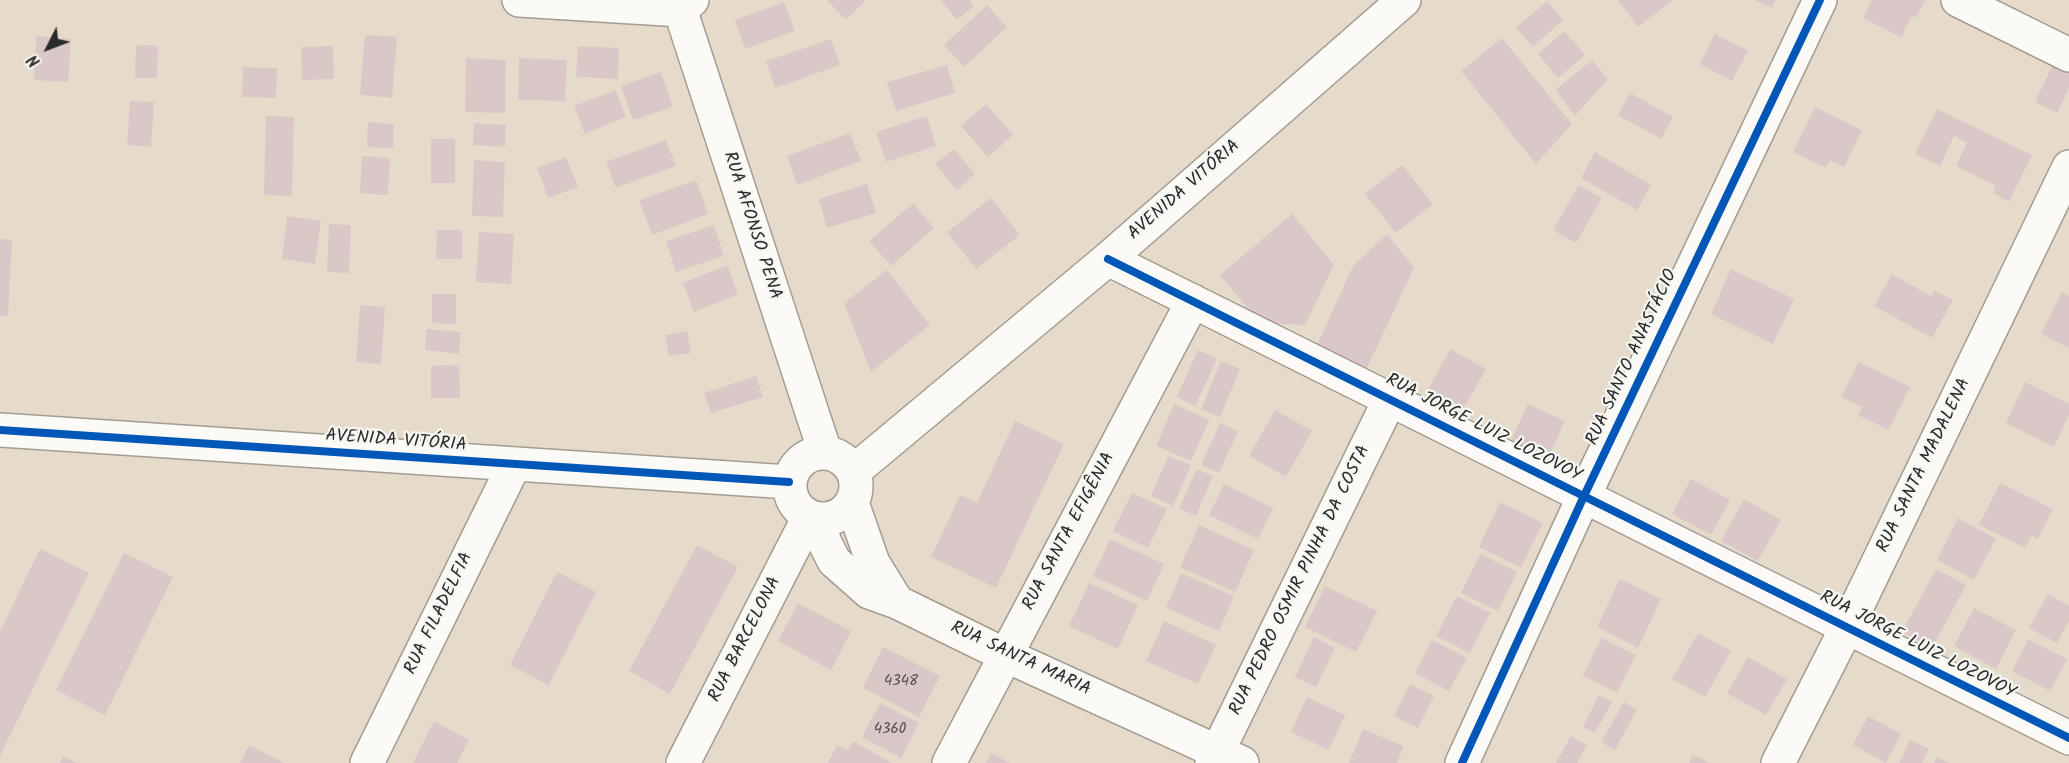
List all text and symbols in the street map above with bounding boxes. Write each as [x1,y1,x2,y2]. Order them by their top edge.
north arrow [18,18,78,78]
text: N [22,48,47,73]
street label: AVENIDA VITÓRIA [1125,136,1245,246]
street label: RUA AFONSO PENA [717,149,785,303]
street label: RUA SANTO ANASTÁCIO [1583,267,1683,449]
street label: RUA JORGE LUIZ LOZOVOY [1382,370,1584,488]
street label: RUA SANTA MADALENA [1873,375,1977,557]
street label: AVENIDA VITÓRIA [325,426,467,458]
street label: RUA PEDRO OSMIR PINHA DA COSTA [1226,442,1376,720]
street label: RUA SANTA EFIGÊNIA [1019,449,1121,615]
street label: RUA FILADELFIA [401,549,479,679]
street label: RUA BARCELONA [705,574,787,706]
street label: RUA JORGE LUIZ LOZOVOY [1816,587,2018,705]
street label: RUA SANTA MARIA [947,618,1093,702]
house number: 4348 [884,673,918,691]
house number: 4360 [874,721,906,739]

